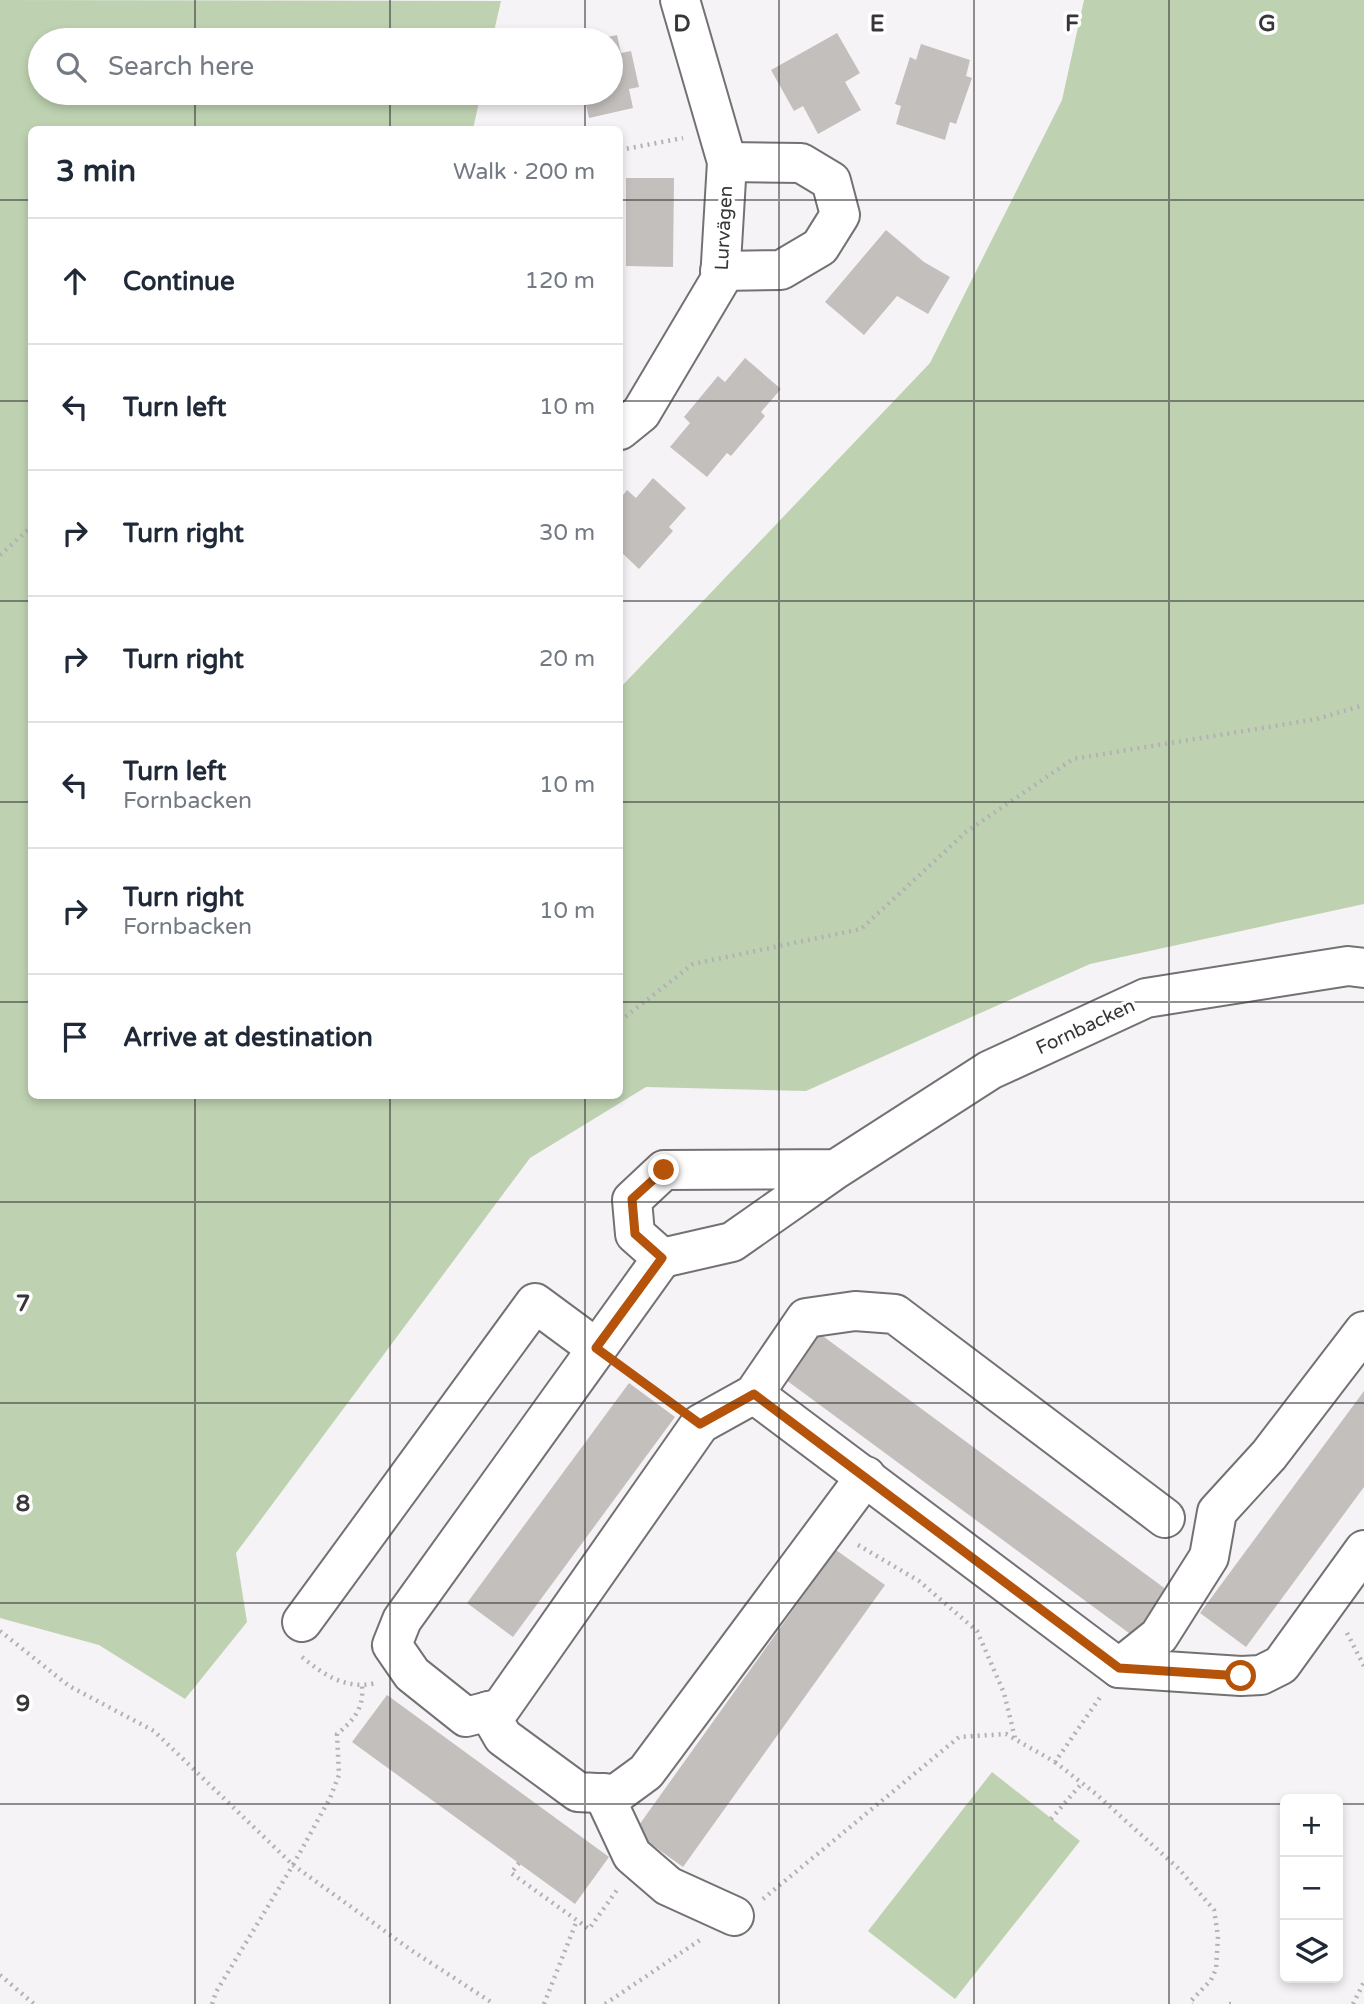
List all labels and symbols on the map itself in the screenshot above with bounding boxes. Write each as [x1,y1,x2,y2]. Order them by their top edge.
text: D [673,10,691,38]
text: E [870,10,884,38]
text: F [1065,10,1079,38]
text: G [1258,10,1276,38]
street label: Lurvägen [711,185,737,271]
street label: Fornbacken [1033,994,1138,1059]
route end [648,1154,679,1185]
text: 7 [16,1290,30,1318]
text: 8 [16,1490,30,1518]
route start [1225,1660,1256,1691]
text: 9 [16,1690,30,1718]

